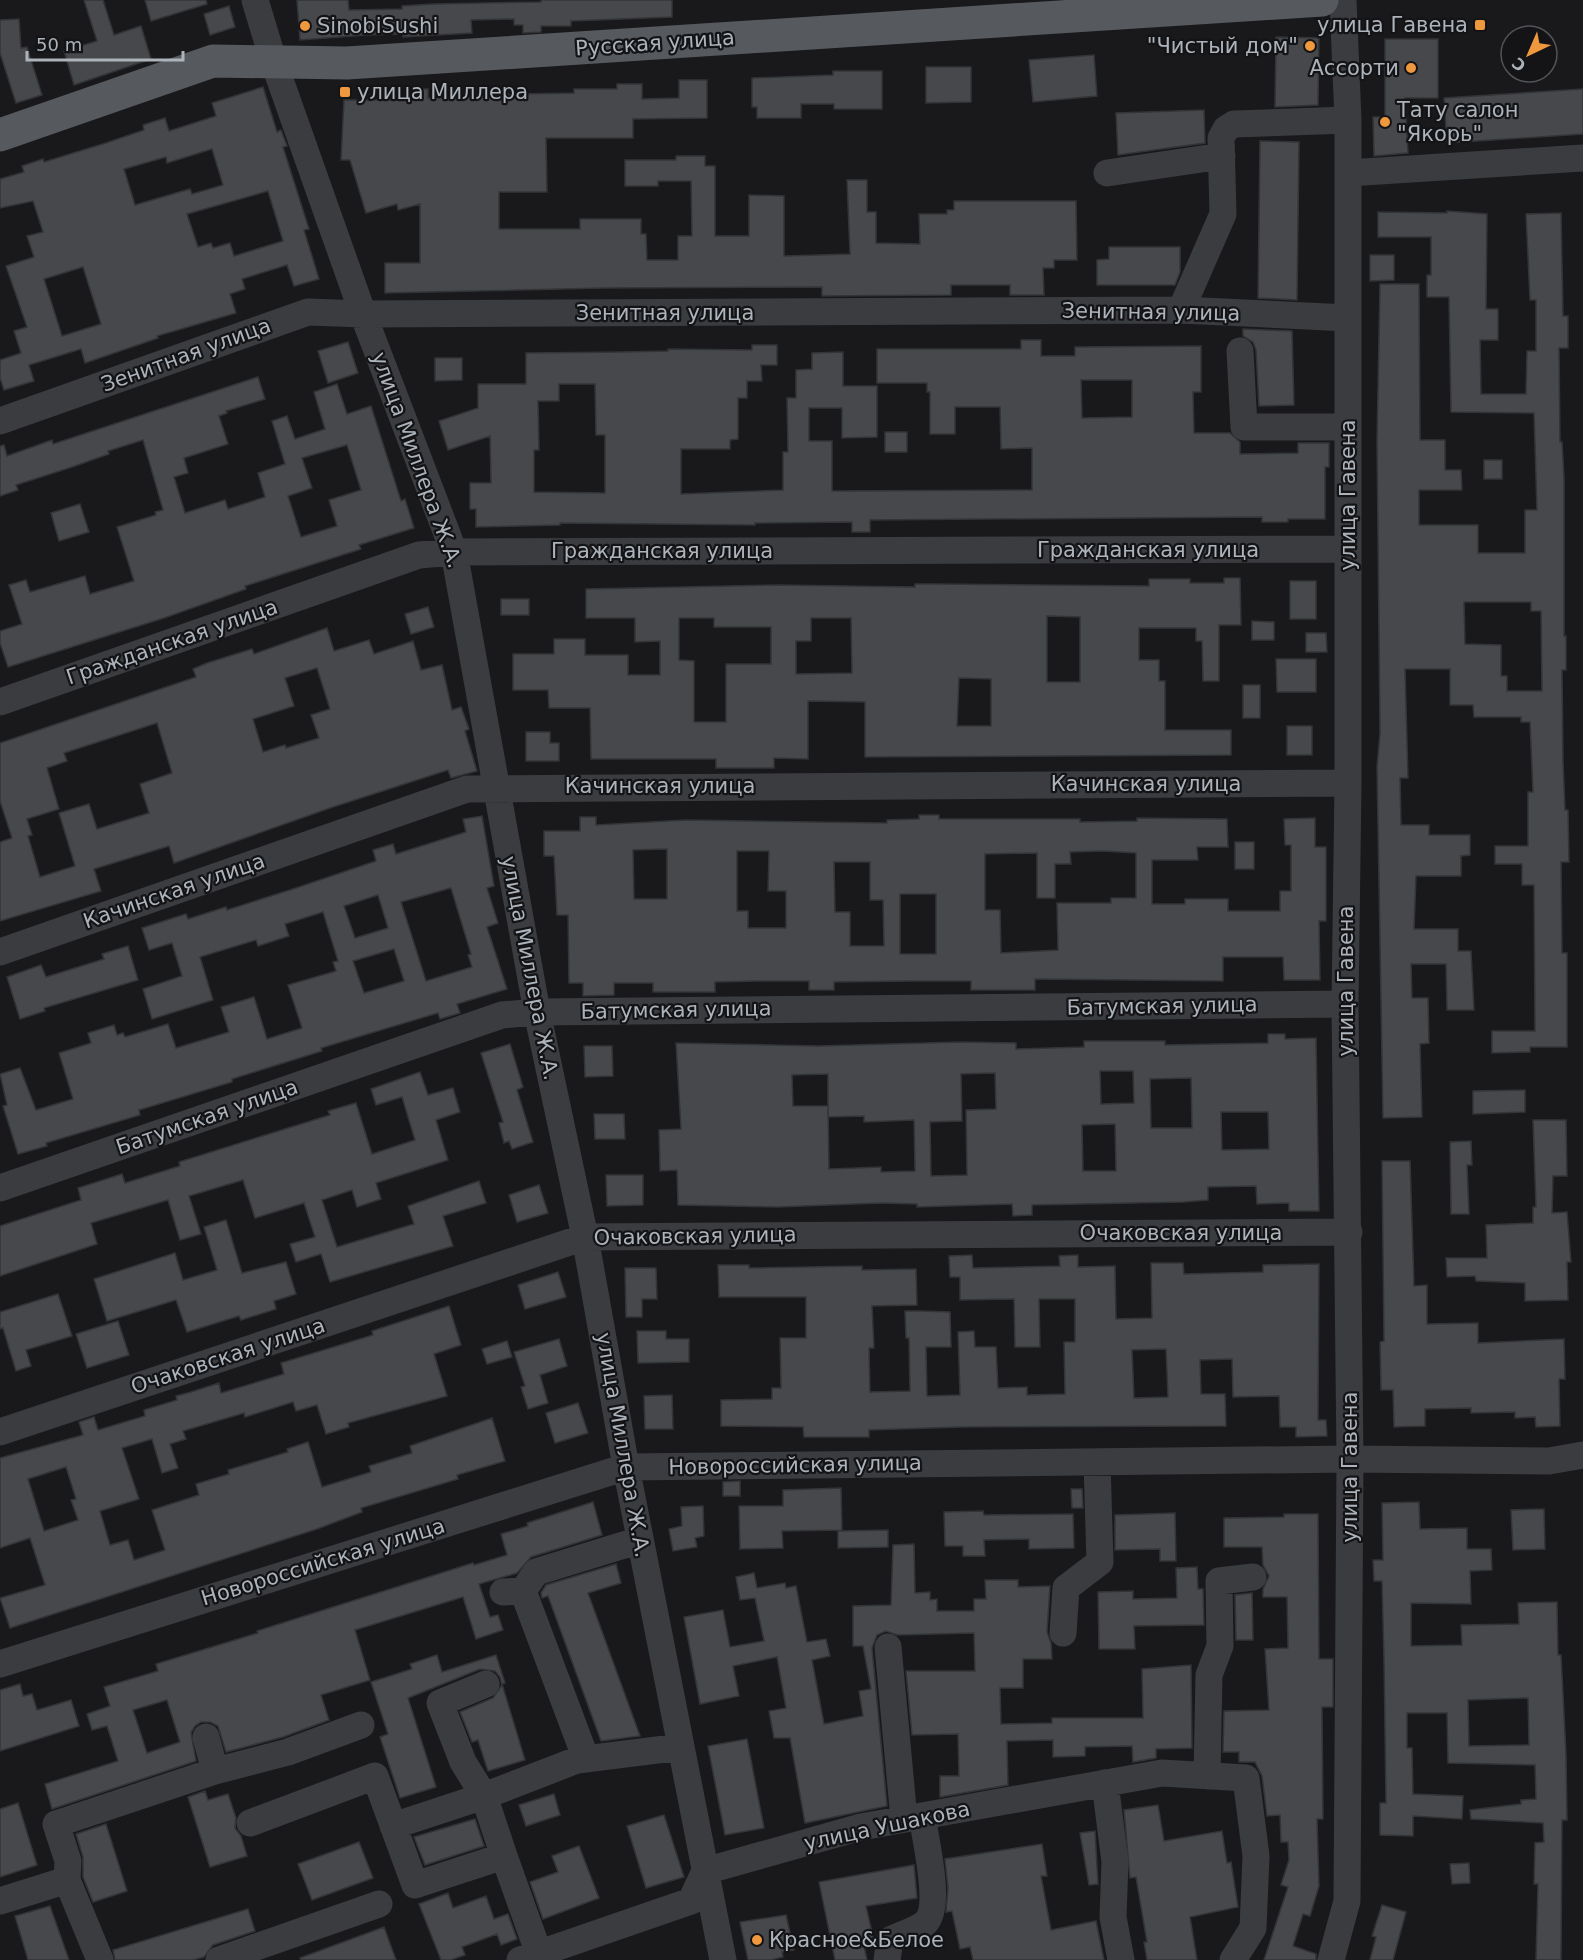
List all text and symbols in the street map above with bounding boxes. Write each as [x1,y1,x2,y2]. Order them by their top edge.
place label: улица Гавена [1317,13,1468,37]
place label: SinobiSushi [317,14,438,38]
marker: улица Гавена [1473,18,1487,32]
marker: SinobiSushi [298,19,312,33]
scale bar [27,24,183,62]
north arrow [1499,24,1559,84]
street label: Русская улица [574,25,736,61]
text: 50 m [36,34,82,55]
place label: "Чистый дом" [1147,34,1298,58]
marker: "Чистый дом" [1303,39,1317,53]
text: С [1508,54,1530,75]
place label: Ассорти [1309,56,1399,80]
marker: Ассорти [1404,61,1418,75]
place label: улица Миллера [357,80,528,104]
marker: улица Миллера [338,85,352,99]
place label: Тату салон "Якорь" [1396,98,1518,146]
marker: Тату салон "Якорь" [1378,115,1392,129]
street label: Зенитная улица [1062,298,1240,326]
street label: Зенитная улица [576,301,754,325]
street label: Зенитная улица [98,313,274,397]
street label: улица Миллера Ж.А. [367,349,467,571]
street label: улица Гавена [1336,420,1360,570]
street label: Гражданская улица [1037,538,1259,562]
street label: Гражданская улица [551,539,773,563]
street label: Гражданская улица [63,594,281,690]
street label: Качинская улица [1051,772,1241,796]
street label: Качинская улица [565,774,755,798]
street label: Качинская улица [80,849,268,933]
street label: улица Миллера Ж.А. [496,854,564,1082]
street label: улица Гавена [1334,906,1358,1056]
street label: Батумская улица [1066,992,1258,1020]
street label: Батумская улица [580,996,772,1024]
street label: Батумская улица [113,1075,301,1159]
street label: Очаковская улица [1080,1221,1282,1245]
street label: Очаковская улица [593,1222,797,1250]
street label: Очаковская улица [128,1313,328,1399]
street label: улица Миллера Ж.А. [591,1331,655,1559]
street label: улица Гавена [1338,1392,1362,1542]
street label: Новороссийская улица [668,1451,922,1479]
street label: Новороссийская улица [198,1513,448,1611]
street label: улица Ушакова [802,1797,972,1855]
place label: Красное&Белое [769,1928,944,1952]
marker: Красное&Белое [750,1933,764,1947]

